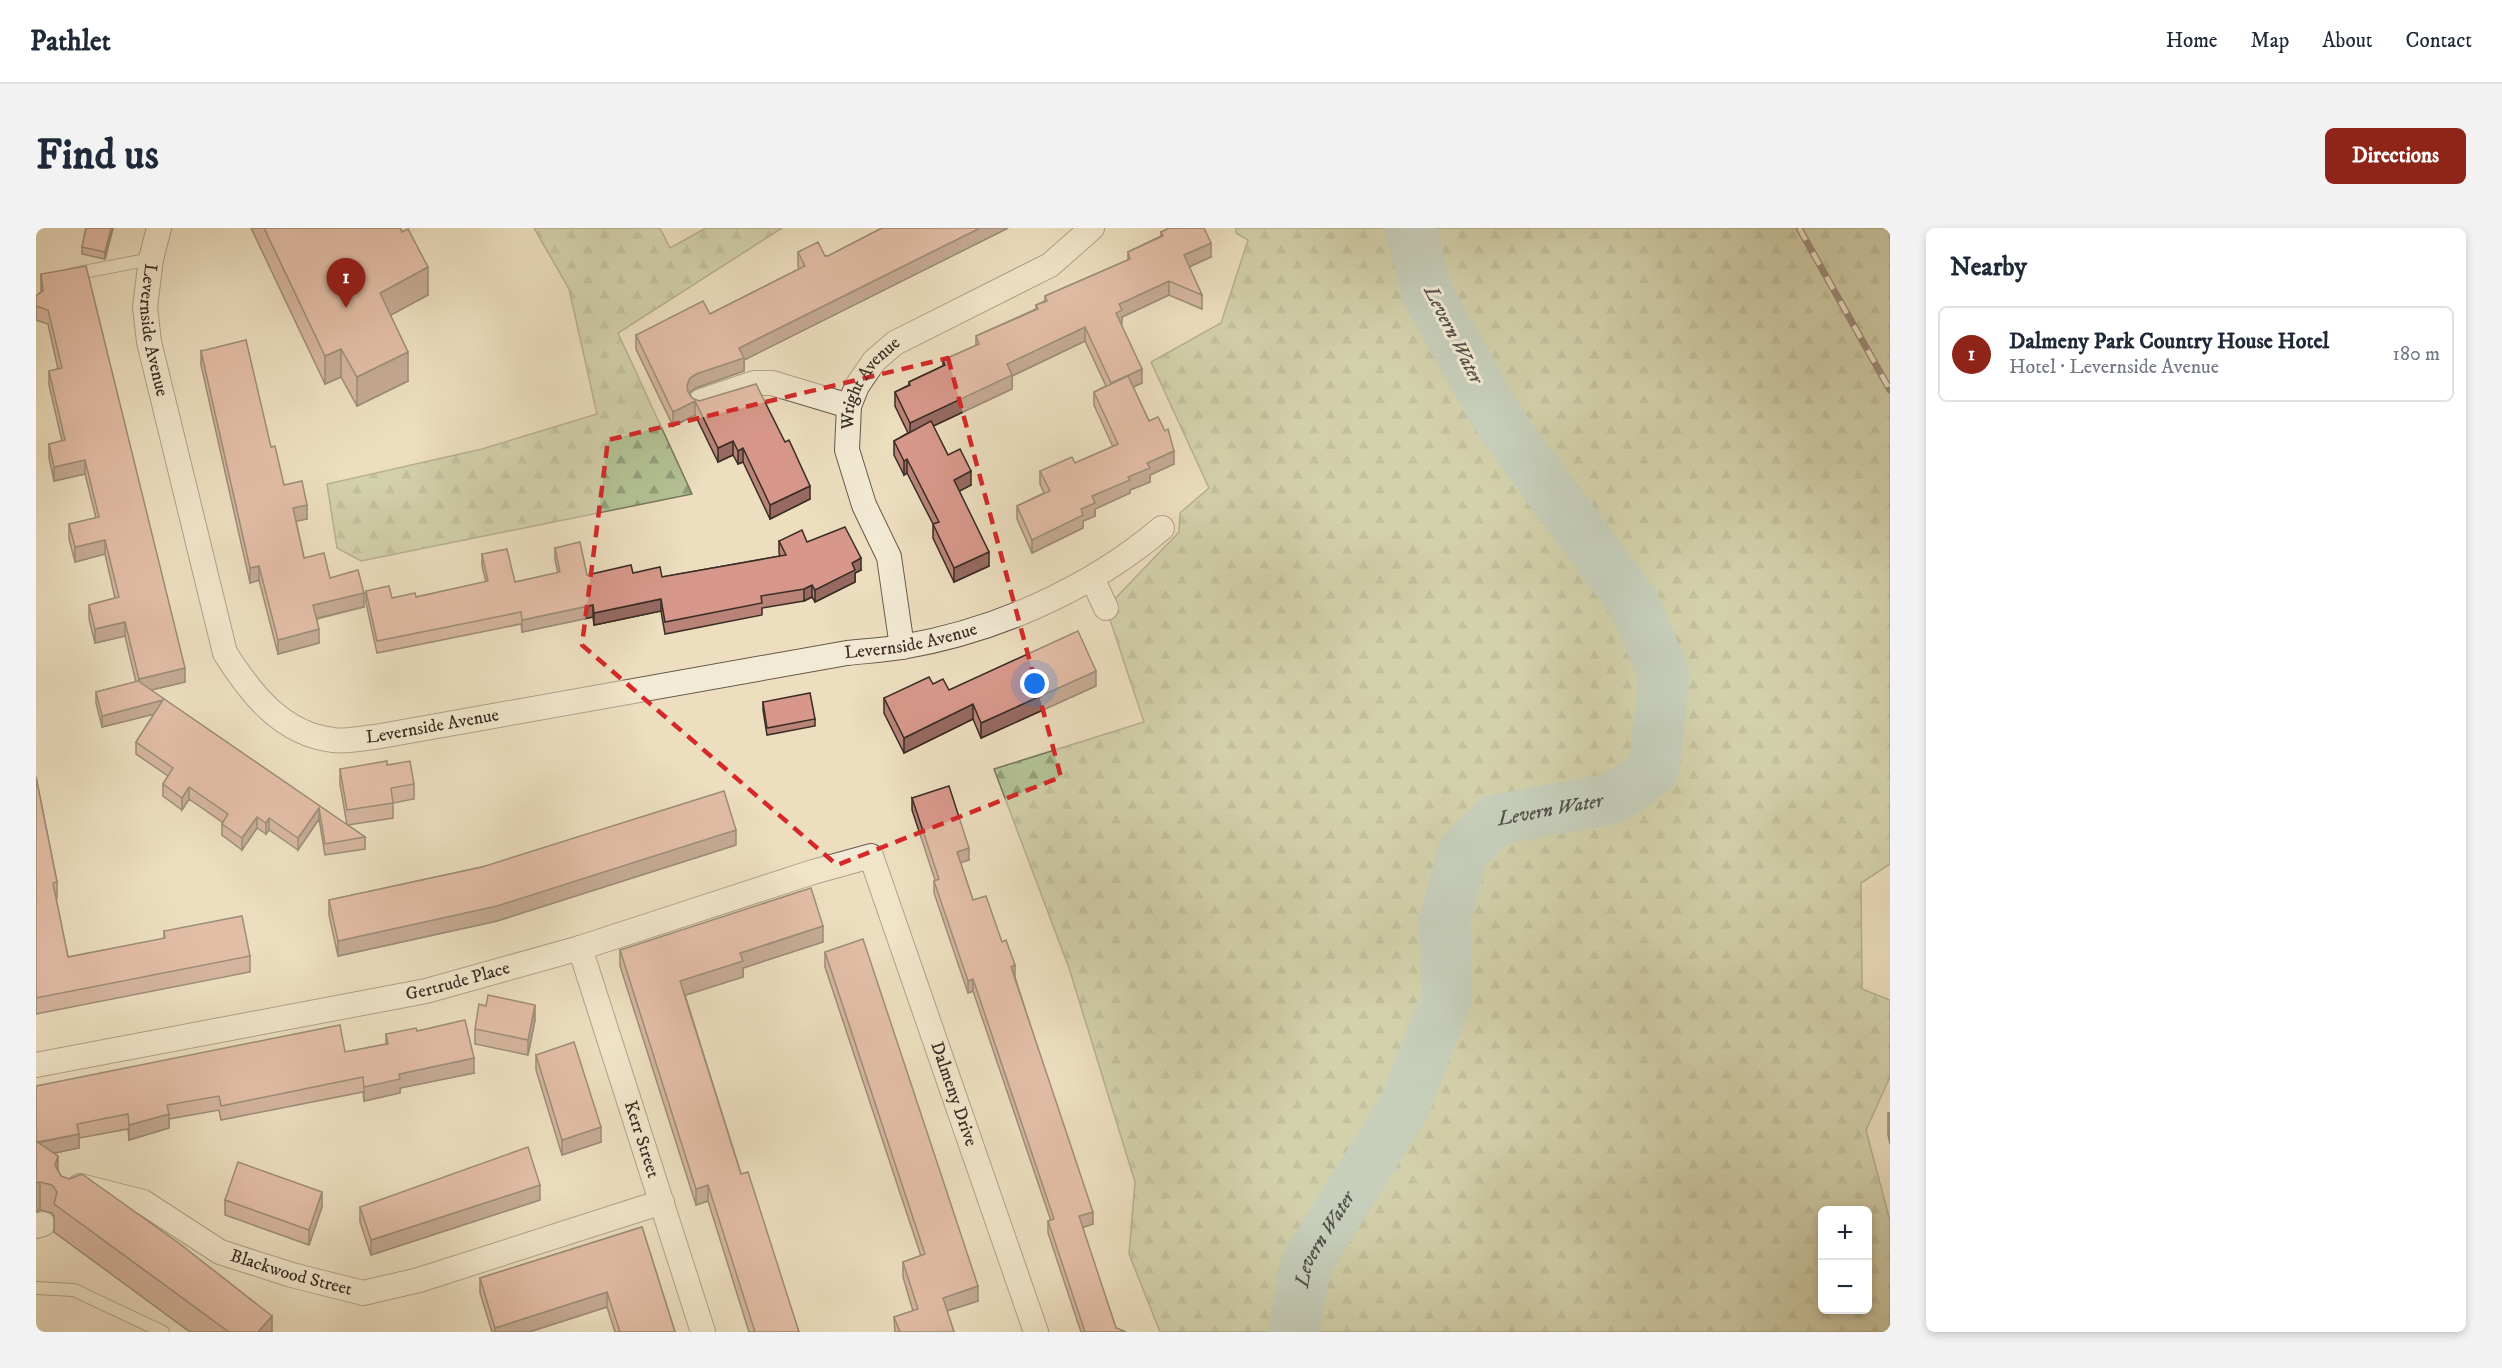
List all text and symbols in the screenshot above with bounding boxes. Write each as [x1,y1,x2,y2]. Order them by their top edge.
text: Pathlet [30,24,111,59]
text: Home [2166,28,2218,54]
text: Map [2251,28,2289,54]
text: About [2322,28,2373,54]
text: Contact [2406,28,2472,54]
button: Directions [2325,128,2466,184]
text: Find us [36,130,159,182]
text: Nearby [1950,251,2027,284]
pin: 1 [326,259,366,308]
street label: Levernside Avenue [134,262,173,399]
water label: Levern Water [1417,281,1489,390]
text: Dalmeny Park Country House Hotel [2009,328,2329,355]
street label: Wright Avenue [837,332,905,431]
text: 1 [1968,342,1975,367]
text: 180 m [2393,342,2440,367]
text: Hotel · Levernside Avenue [2009,355,2219,380]
street label: Levernside Avenue [843,618,980,664]
your location [1020,669,1049,698]
street label: Levernside Avenue [365,704,501,749]
water label: Levern Water [1495,788,1607,832]
street label: Gertrude Place [404,957,512,1006]
street label: Dalmeny Drive [925,1039,982,1149]
street label: Kerr Street [619,1098,664,1181]
water label: Levern Water [1289,1185,1362,1290]
map controls [1818,1206,1872,1314]
button: + [1818,1206,1872,1260]
street label: Blackwood Street [228,1245,354,1301]
button: − [1818,1260,1872,1314]

